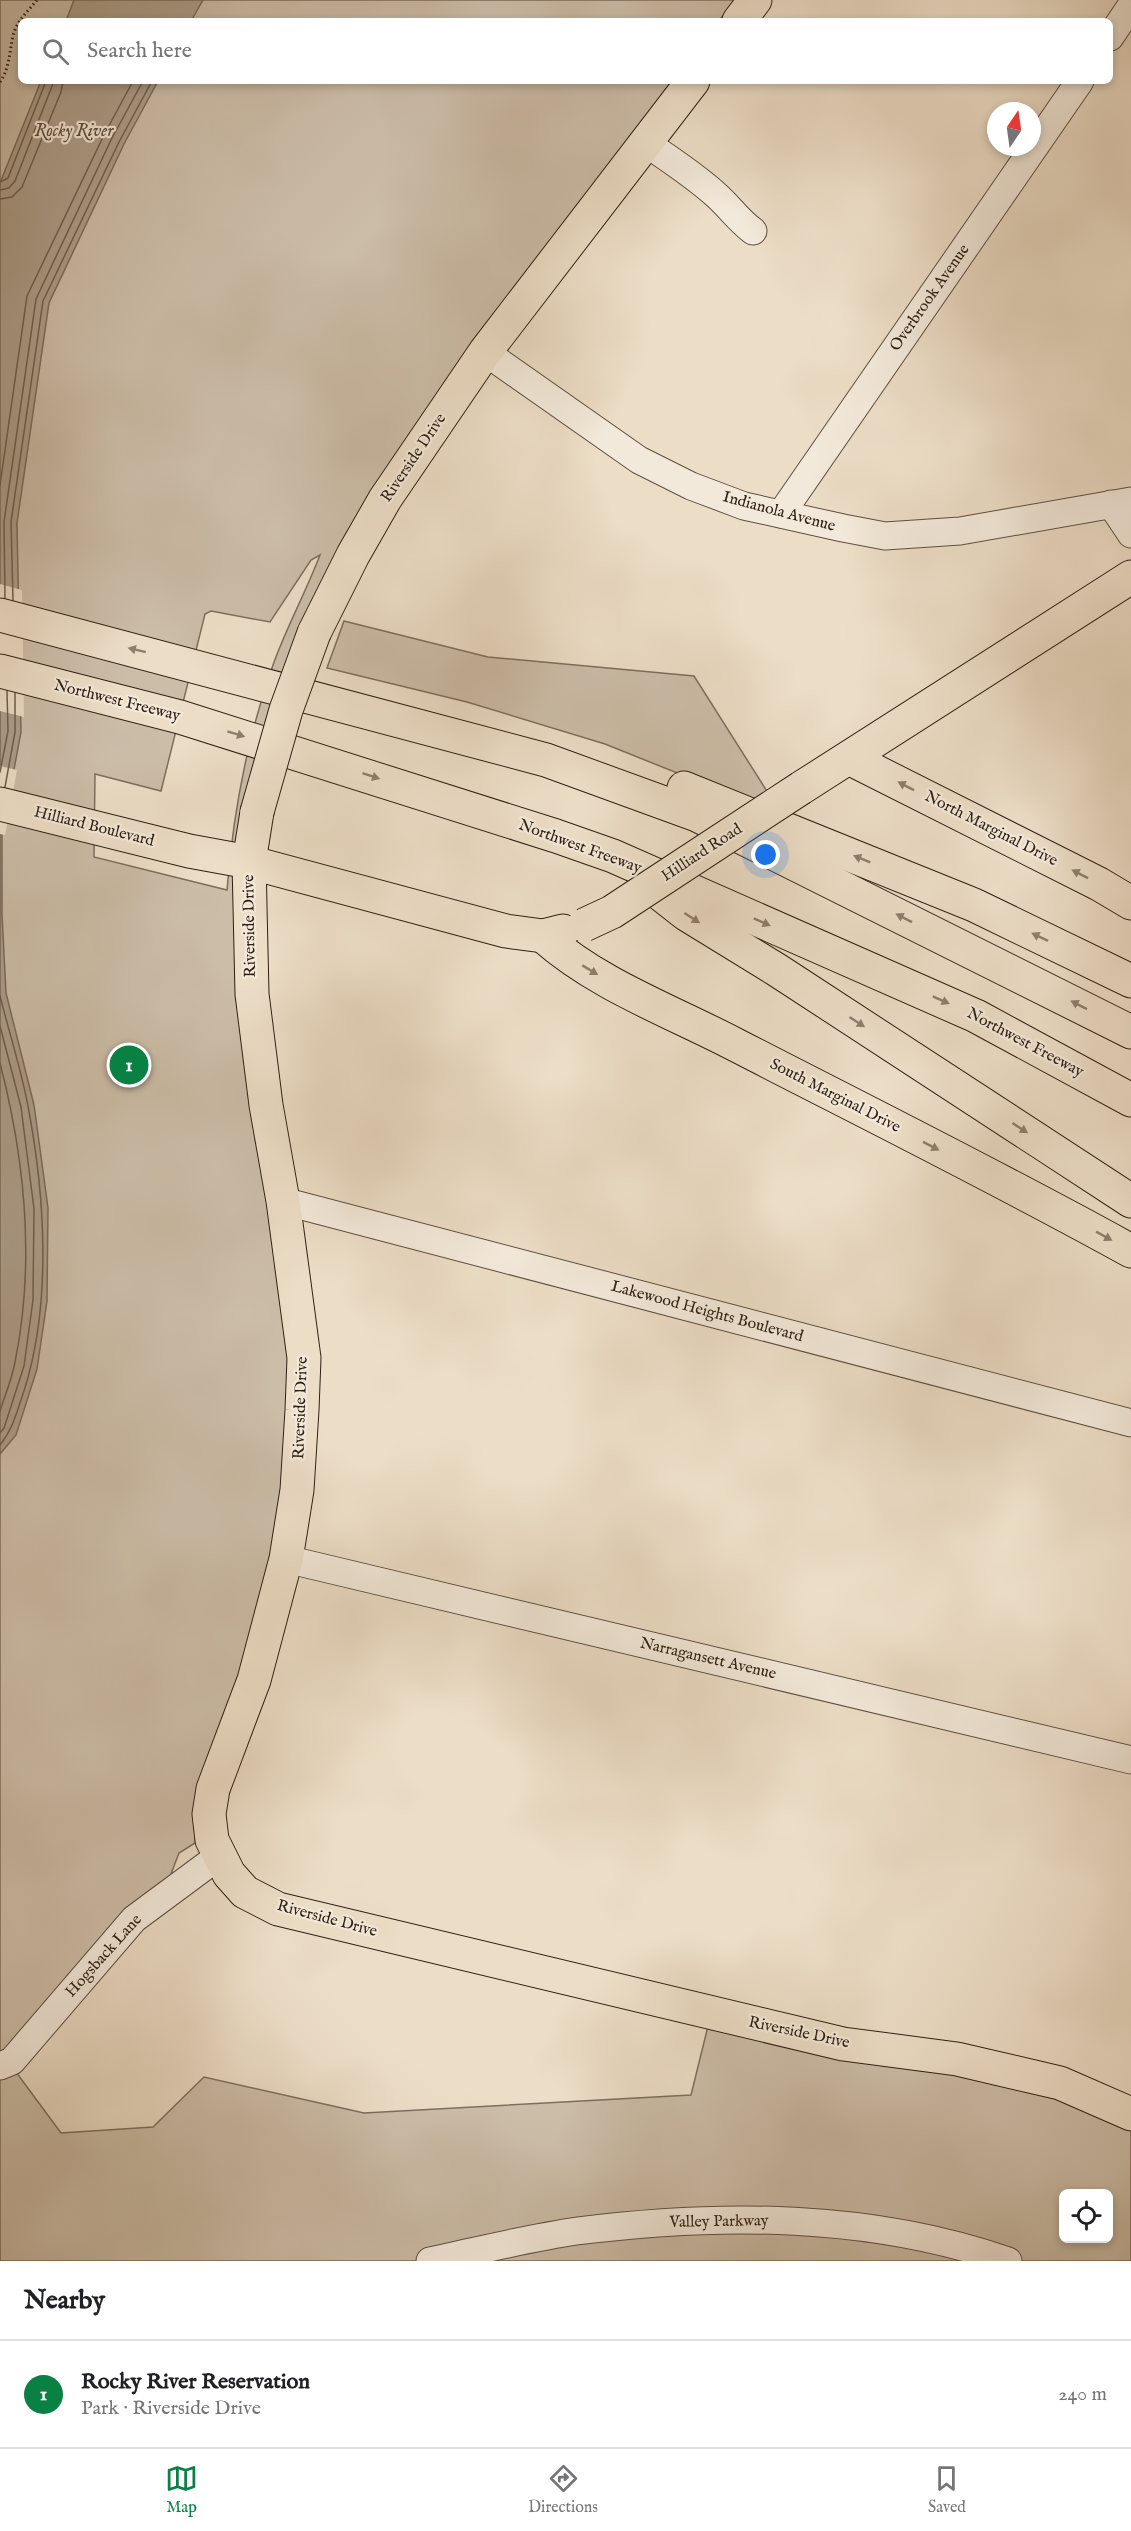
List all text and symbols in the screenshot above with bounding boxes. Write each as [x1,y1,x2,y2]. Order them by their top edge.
search box [18,18,1113,84]
icon: search [39,35,72,68]
text: Search here [87,37,192,65]
north arrow [987,102,1041,156]
water label: Rocky River [35,120,114,143]
street label: Overbrook Avenue [886,241,974,355]
street label: Riverside Drive [377,410,451,506]
street label: Indianola Avenue [720,487,838,537]
one-way arrow [128,645,147,655]
street label: Northwest Freeway [52,676,182,726]
one-way arrow [227,730,245,739]
one-way arrow [362,772,380,782]
one-way arrow [897,782,914,791]
street label: North Marginal Drive [921,787,1061,871]
street label: Hilliard Boulevard [32,802,157,852]
street label: Northwest Freeway [516,815,644,879]
street label: Hilliard Road [658,819,746,886]
your location [751,840,780,869]
one-way arrow [853,854,871,863]
one-way arrow [1071,869,1088,879]
street label: Riverside Drive [239,874,261,978]
one-way arrow [684,912,700,923]
one-way arrow [896,914,913,923]
one-way arrow [754,917,772,927]
one-way arrow [1032,933,1049,942]
one-way arrow [582,965,598,976]
one-way arrow [932,996,949,1005]
one-way arrow [1070,1001,1087,1010]
street label: Northwest Freeway [963,1004,1087,1082]
one-way arrow [849,1016,865,1027]
pin: 1 [110,1042,148,1088]
street label: South Marginal Drive [766,1054,904,1138]
one-way arrow [1012,1123,1028,1134]
one-way arrow [923,1141,940,1150]
one-way arrow [1096,1231,1113,1241]
street label: Lakewood Heights Boulevard [609,1277,806,1347]
street label: Riverside Drive [289,1356,313,1460]
street label: Narragansett Avenue [638,1634,778,1684]
street label: Riverside Drive [275,1896,379,1942]
street label: Hogsback Lane [61,1910,147,2002]
street label: Riverside Drive [747,2013,851,2053]
map controls [1059,2189,1113,2243]
button: locate [1059,2189,1113,2243]
street label: Valley Parkway [668,2211,769,2233]
text: Nearby [24,2284,105,2317]
text: Rocky River Reservation [81,2368,310,2396]
text: 1 [40,2382,47,2407]
text: 240 m [1058,2382,1107,2407]
text: Park · Riverside Drive [81,2396,261,2421]
tab: Map [165,2462,198,2518]
tab: Directions [528,2462,598,2518]
tab: Saved [928,2462,966,2518]

